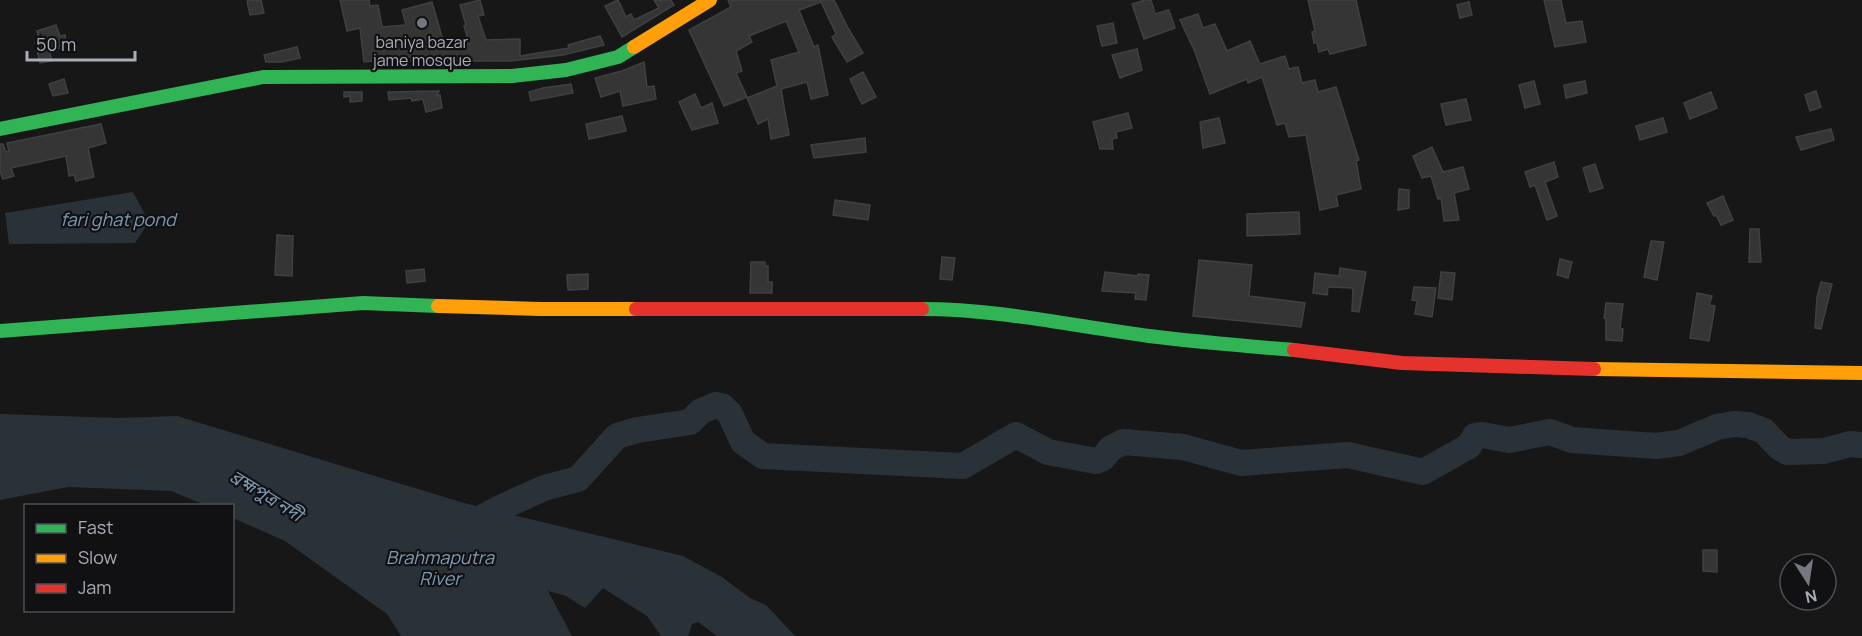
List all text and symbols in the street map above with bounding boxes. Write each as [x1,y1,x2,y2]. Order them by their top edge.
marker: baniya bazar jame mosque [415,16,429,30]
scale bar [27,24,135,62]
place label: baniya bazar jame mosque [372,31,471,71]
text: 50 m [36,32,76,56]
water label: fari ghat pond [60,207,178,231]
water label: ব্রহ্মপুত্র নদী [227,463,310,528]
legend [24,504,234,612]
text: Fast [78,515,113,539]
text: Slow [78,545,118,569]
water label: Brahmaputra River [386,545,495,590]
north arrow [1778,552,1838,612]
text: Jam [78,575,112,599]
text: N [1803,585,1819,609]

